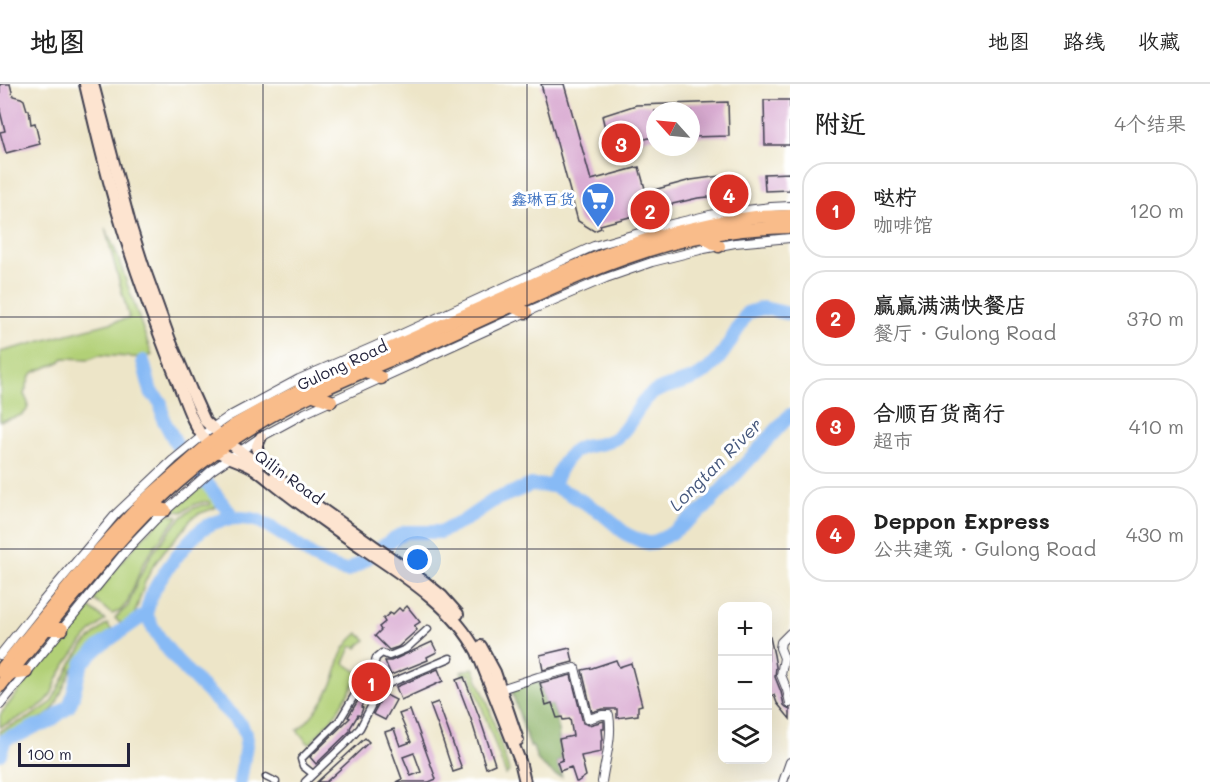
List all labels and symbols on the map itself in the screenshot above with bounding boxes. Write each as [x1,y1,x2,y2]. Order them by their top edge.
north arrow [646,102,700,156]
pin: 3 [602,120,640,166]
pin: 4 [710,172,748,216]
supermarket icon: 鑫琳百货 [580,181,616,228]
place label: 鑫琳百货 [511,188,575,209]
pin: 2 [630,188,670,232]
street label: Gulong Road [293,334,390,395]
water label: Longtan River [664,413,767,516]
street label: Qilin Road [251,445,328,509]
your location [403,545,432,574]
pin: 1 [352,660,391,704]
scale bar [18,740,130,768]

